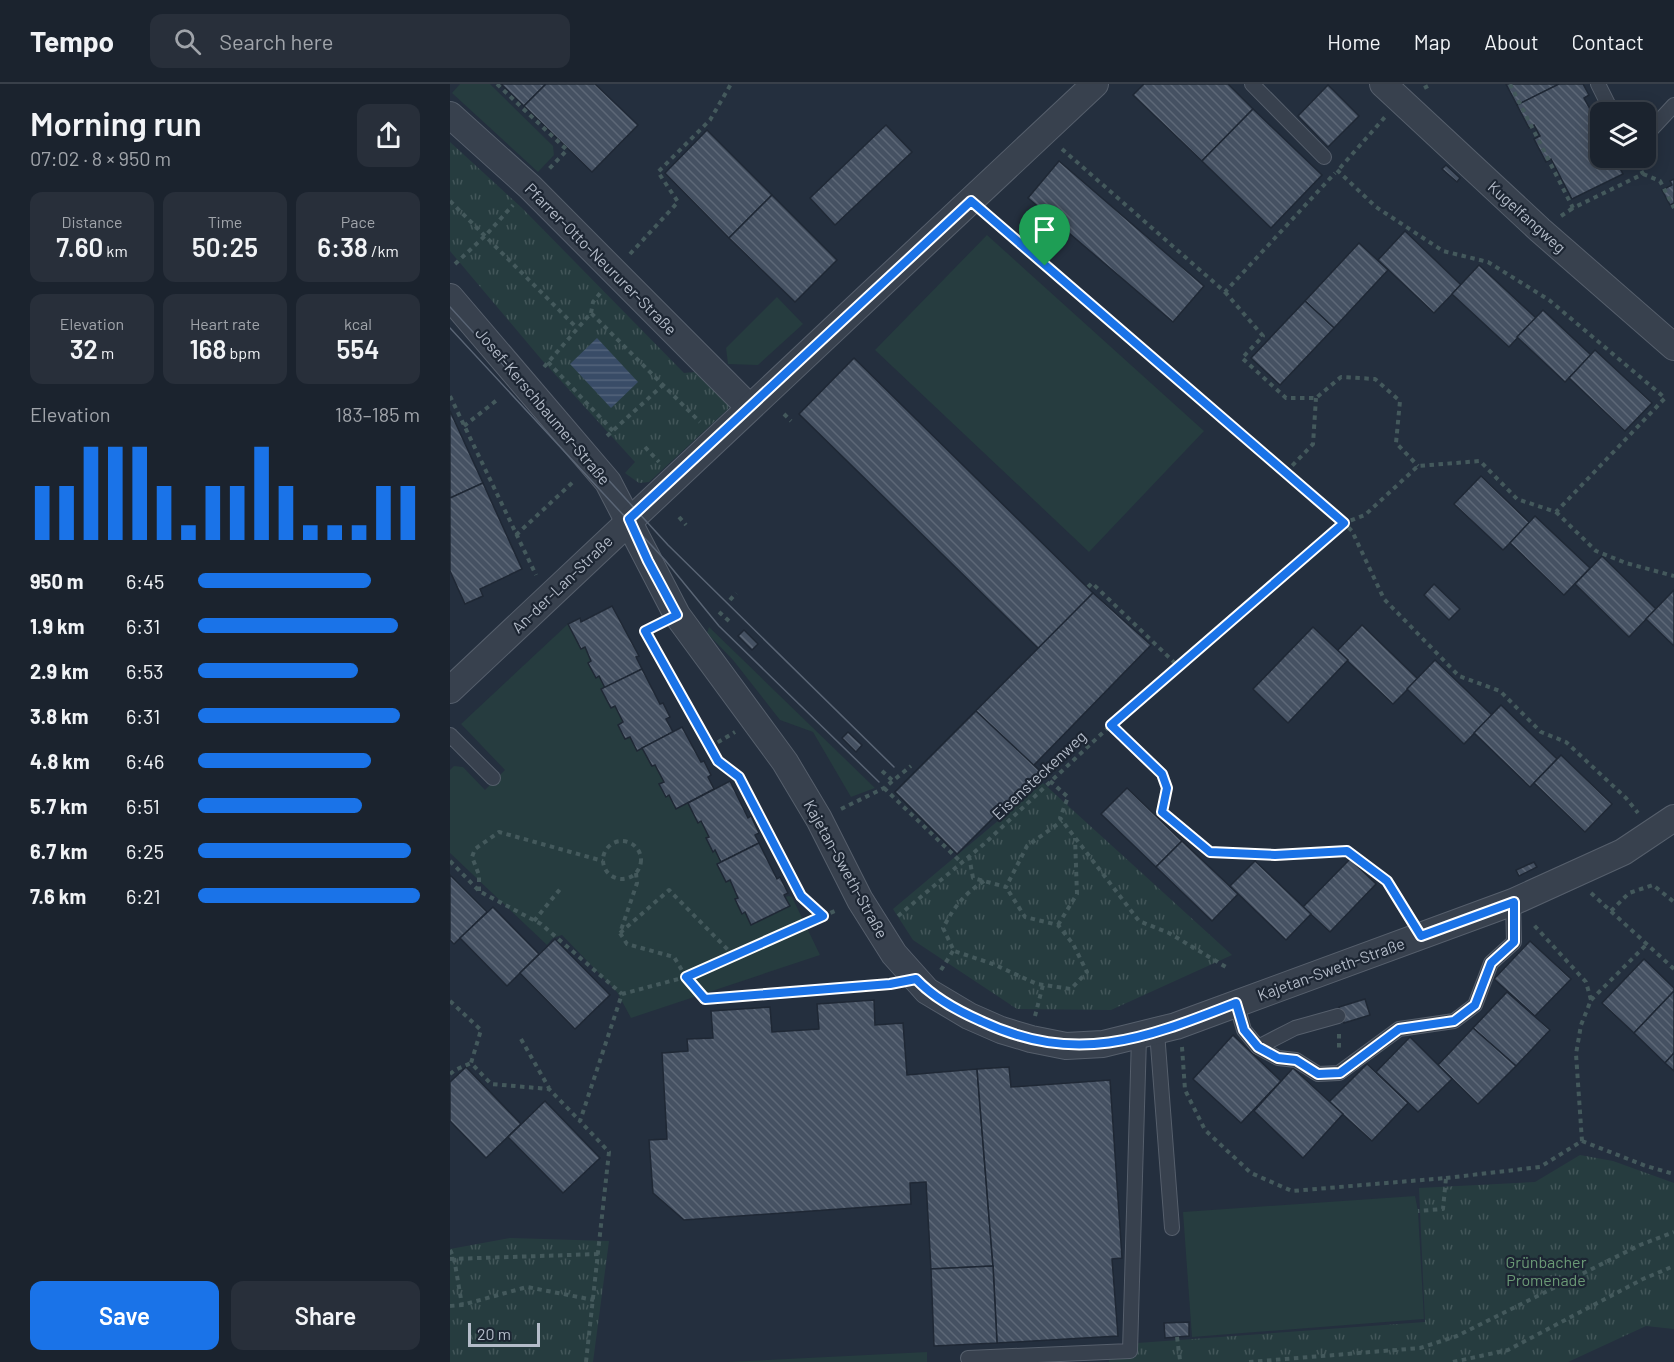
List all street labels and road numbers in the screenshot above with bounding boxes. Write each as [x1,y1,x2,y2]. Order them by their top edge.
street label: Kugelfangweg [1484,177,1570,257]
street label: Pfarrer-Otto-Neururer-Straße [522,179,681,338]
street label: Josef-Kerschbaumer-Straße [472,323,615,488]
street label: An-der-Lan-Straße [507,531,616,636]
street label: Eisensteckenweg [988,726,1090,823]
street label: Kajetan-Sweth-Straße [800,796,892,941]
street label: Kajetan-Sweth-Straße [1255,933,1407,1004]

